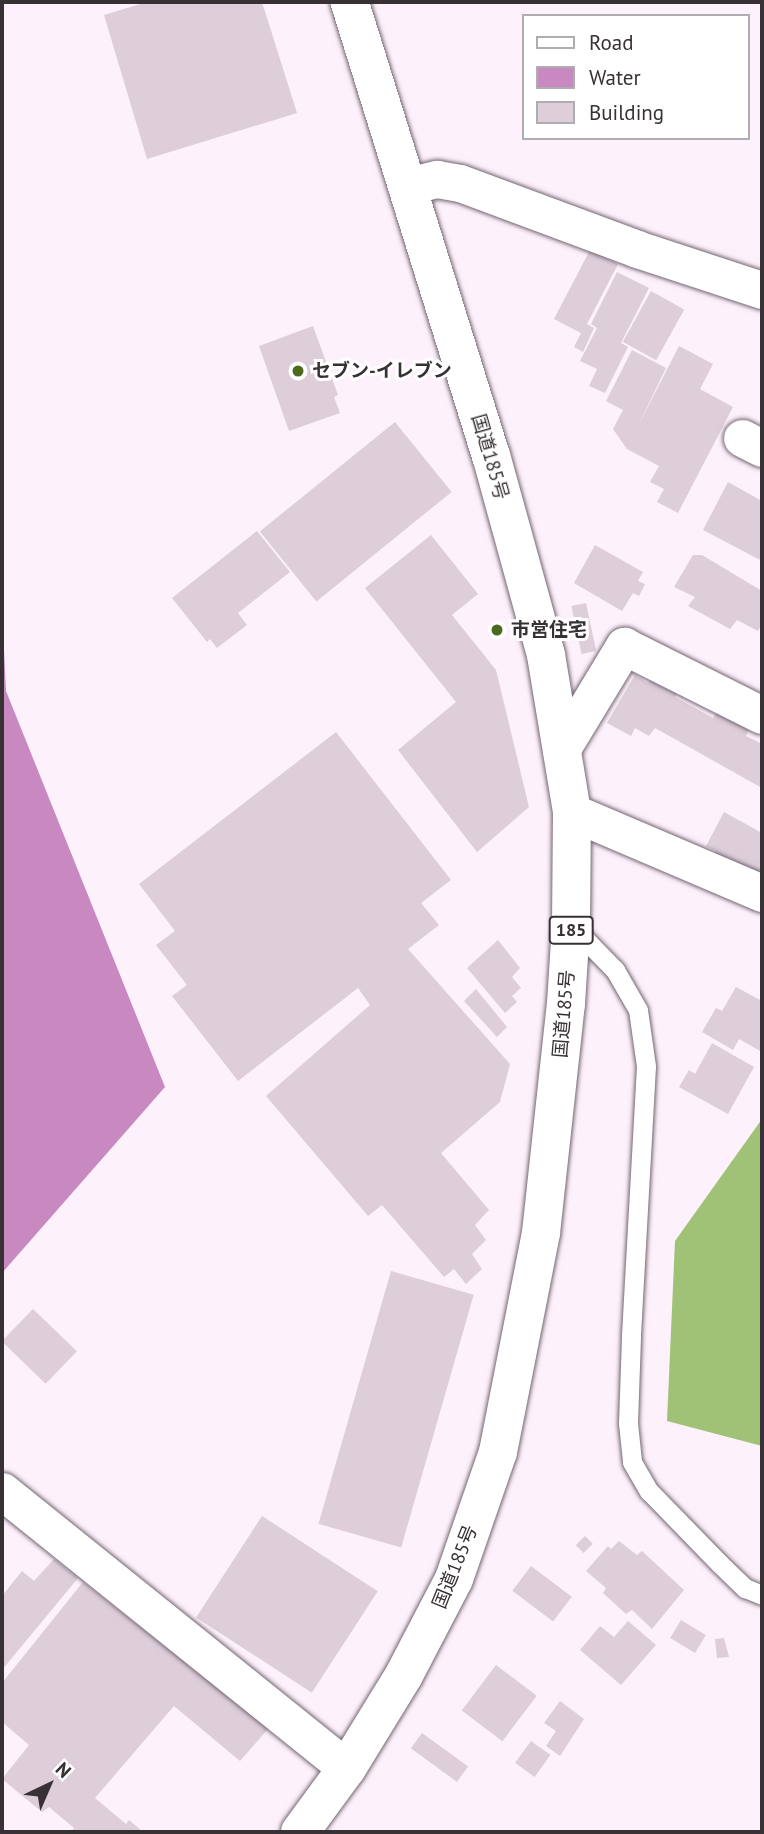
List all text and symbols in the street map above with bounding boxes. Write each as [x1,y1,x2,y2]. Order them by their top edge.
legend [522,14,750,140]
text: Road [589,29,633,56]
text: Water [589,64,641,91]
text: Building [589,99,664,126]
place label: セブン-イレブン [312,360,452,382]
marker: セブン-イレブン [290,363,306,379]
street label: 国道185号 [467,412,513,502]
place label: 市営住宅 [511,619,587,641]
marker: 市営住宅 [489,622,505,638]
road number: 185 [548,916,594,945]
street label: 国道185号 [549,969,579,1059]
street label: 国道185号 [428,1522,482,1612]
north arrow [14,1750,84,1820]
text: N [51,1757,76,1783]

